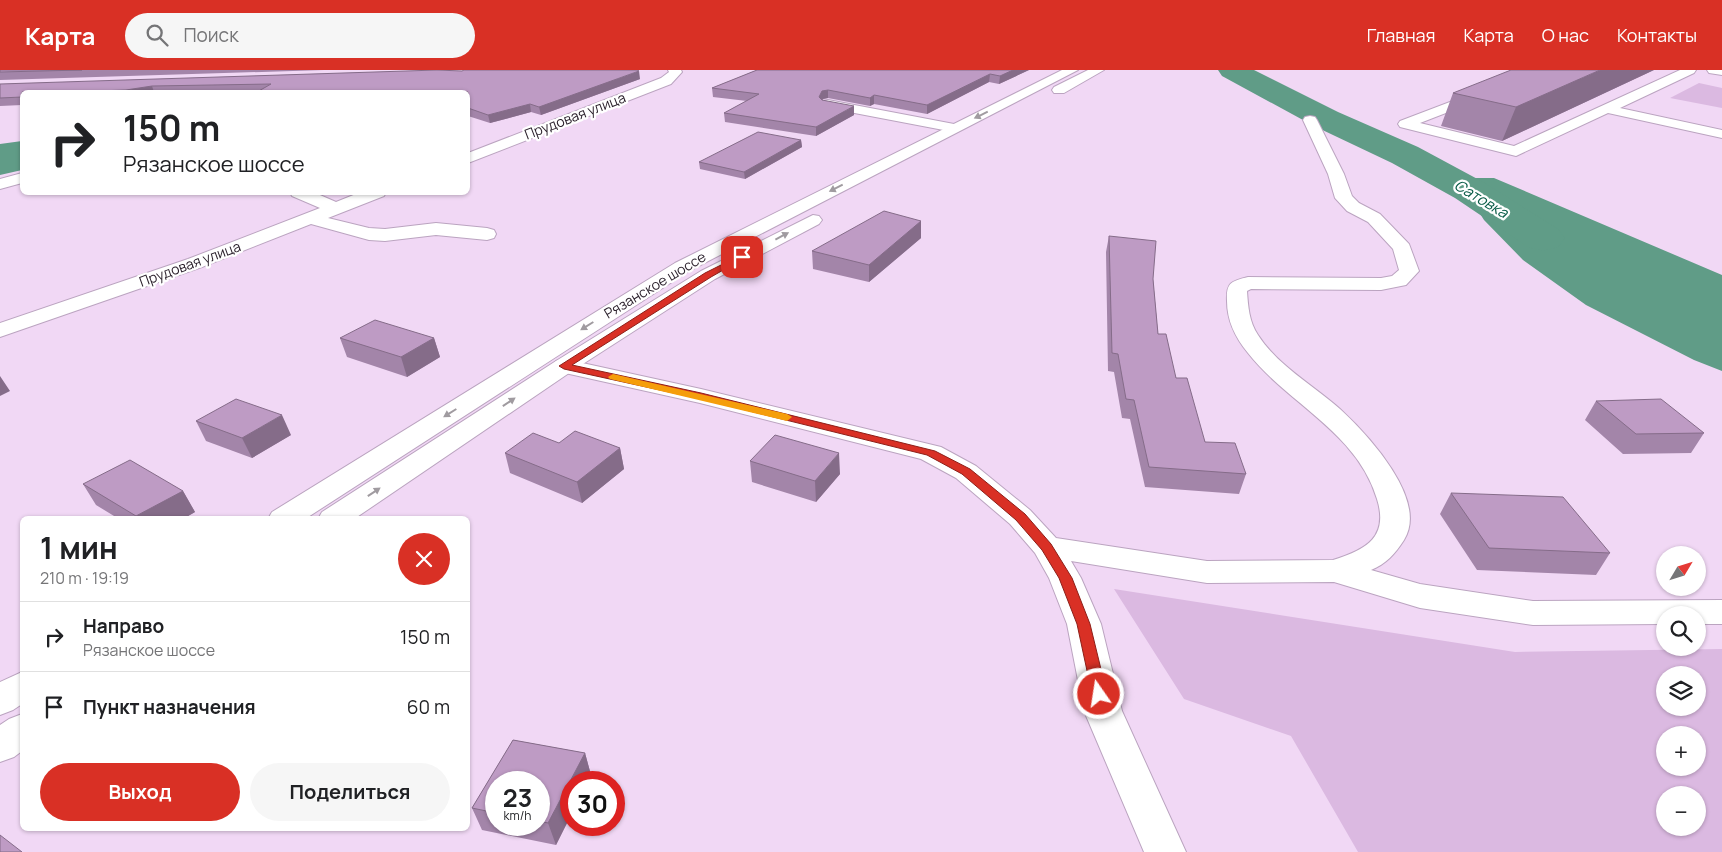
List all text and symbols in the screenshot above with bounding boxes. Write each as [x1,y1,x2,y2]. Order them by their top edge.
search box [125,13,475,58]
text: Карта [25,19,95,52]
icon: search [143,21,171,49]
text: Поиск [183,22,239,48]
text: Главная [1367,23,1436,47]
text: Карта [1464,23,1514,47]
text: О нас [1542,23,1589,47]
text: Контакты [1617,23,1697,47]
street label: Прудовая улица [522,88,628,144]
text: 150 m [123,104,220,152]
icon: right [40,110,105,175]
one-way arrow [974,111,989,119]
text: Рязанское шоссе [123,149,305,179]
water label: Сатовка [1450,174,1513,223]
one-way arrow [829,184,843,192]
one-way arrow [775,232,790,240]
street label: Прудовая улица [136,236,243,291]
pin [721,236,763,278]
icon: arrive [728,243,756,271]
street label: Рязанское шоссе [600,247,709,322]
one-way arrow [581,322,594,331]
one-way arrow [502,397,516,407]
one-way arrow [444,409,457,418]
one-way arrow [367,487,380,497]
text: 1 мин [40,527,118,568]
button: close [398,533,450,585]
north arrow [1656,546,1706,596]
map controls [1656,546,1706,836]
text: 210 m · 19:19 [40,567,129,589]
button: search [1656,606,1706,656]
text: Направо [83,613,164,639]
icon: right [40,623,68,651]
text: 150 m [400,624,450,650]
text: Рязанское шоссе [83,639,215,661]
button: layers [1656,666,1706,716]
position arrow [1072,667,1124,719]
icon: arrive [40,693,68,721]
text: Пункт назначения [83,694,256,720]
text: 60 m [407,694,450,720]
button: + [1656,726,1706,776]
button: Выход [40,763,240,821]
button: Поделиться [250,763,450,821]
speed limit sign: 30 [560,771,625,836]
text: 23 [503,780,532,815]
button: − [1656,786,1706,836]
text: km/h [504,807,531,824]

